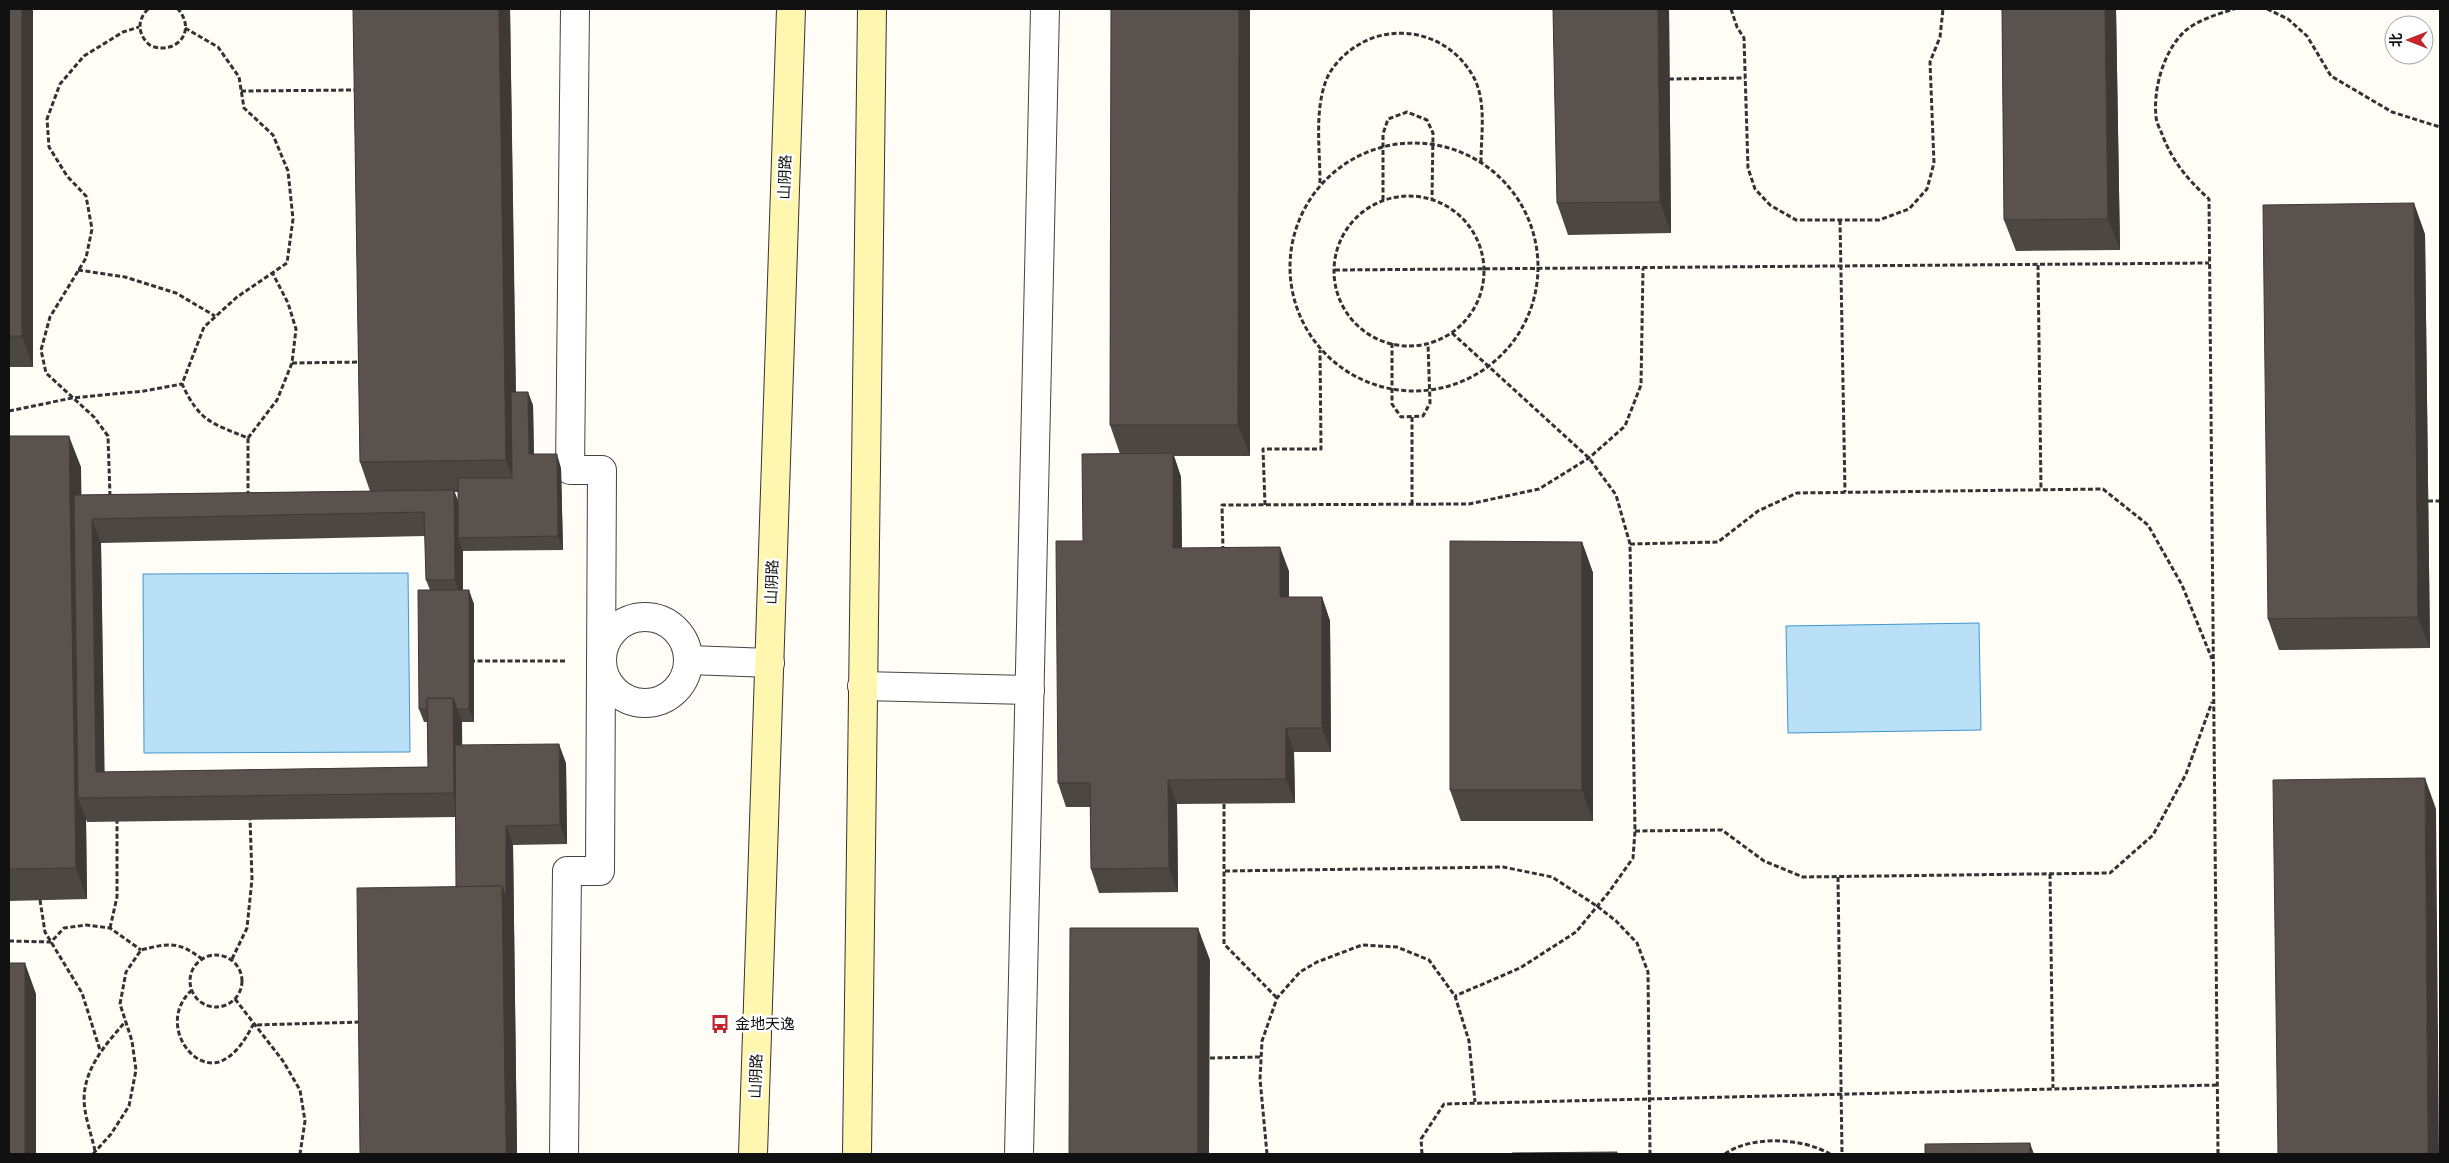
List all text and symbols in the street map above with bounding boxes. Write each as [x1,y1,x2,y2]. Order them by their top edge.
north arrow [2384,15,2434,65]
text: 北 [2388,33,2404,47]
street label: 山阴路 [776,154,794,200]
street label: 山阴路 [763,559,781,605]
bus stop icon: 金地天逸 [709,1013,731,1035]
place label: 金地天逸 [735,1016,795,1032]
street label: 山阴路 [747,1053,765,1099]

